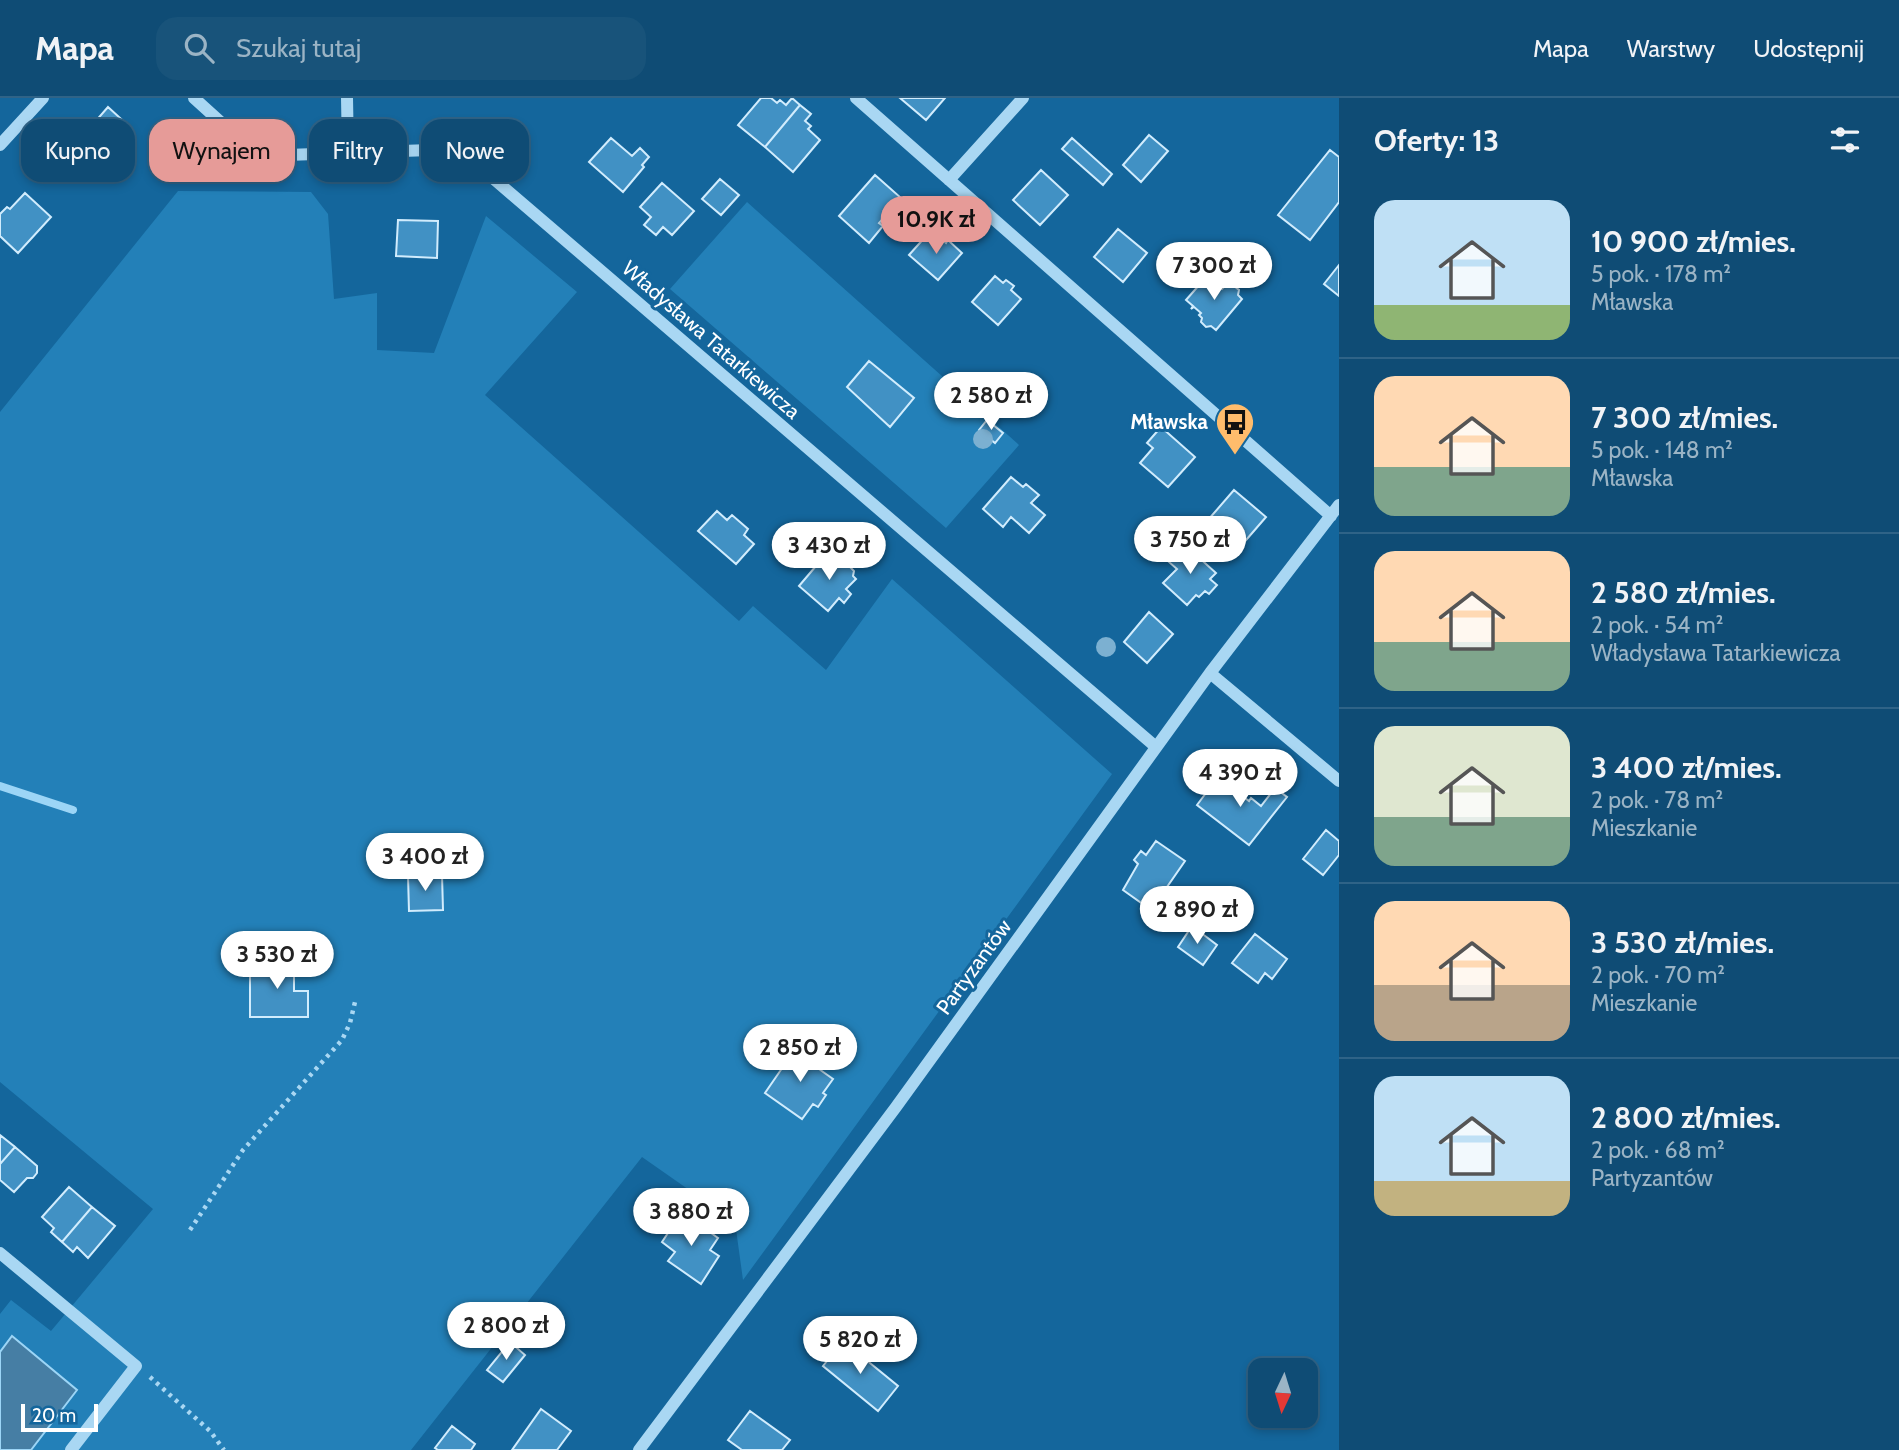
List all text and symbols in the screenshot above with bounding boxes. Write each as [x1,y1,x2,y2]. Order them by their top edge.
search box [156,17,646,80]
text: Mapa [35,28,114,68]
icon: search [180,29,218,67]
text: Szukaj tutaj [236,32,361,64]
text: Mapa [1533,34,1589,63]
text: Warstwy [1627,34,1715,63]
text: Udostępnij [1753,34,1864,63]
chip: Kupno [21,119,135,182]
chip: Wynajem [149,119,295,182]
chip: Filtry [309,119,407,182]
chip: Nowe [421,119,529,182]
icon: filters [1826,121,1864,159]
text: Oferty: 13 [1374,122,1499,159]
pin: 10.9K zł [864,197,1008,256]
text: 10.9K zł [897,205,975,233]
text: 10 900 zł/mies. [1591,223,1796,260]
icon: home [1430,228,1514,312]
pin: 7 300 zł [1142,242,1286,302]
text: 7 300 zł [1172,251,1256,279]
street label: Władysława Tatarkiewicza [617,255,806,424]
text: 5 pok. · 178 m² [1591,260,1731,288]
text: Mławska [1591,288,1673,316]
pin: 2 580 zł [919,372,1063,432]
text: 2 580 zł [950,381,1032,409]
text: 7 300 zł/mies. [1591,399,1778,436]
bus stop icon: Mławska [1214,401,1256,456]
icon: home [1430,404,1514,488]
place label: Mławska [1130,409,1209,434]
text: 5 pok. · 148 m² [1591,436,1733,464]
text: Mławska [1591,464,1673,492]
pin: 3 750 zł [1118,517,1262,576]
pin: 3 430 zł [757,522,901,582]
text: 3 750 zł [1150,525,1230,553]
text: 3 430 zł [788,531,870,559]
text: 2 580 zł/mies. [1591,574,1776,611]
icon: home [1430,579,1514,663]
text: 2 pok. · 54 m² [1591,611,1723,639]
text: Władysława Tatarkiewicza [1591,639,1841,667]
text: 3 400 zł/mies. [1591,749,1782,786]
pin: 4 390 zł [1168,750,1312,809]
icon: home [1430,754,1514,838]
text: 4 390 zł [1199,758,1281,786]
text: 2 pok. · 78 m² [1591,786,1723,814]
text: Mieszkanie [1591,814,1697,842]
pin: 3 400 zł [353,834,497,893]
text: 3 400 zł [382,842,468,870]
pin: 2 890 zł [1125,886,1269,946]
text: 2 890 zł [1156,895,1238,923]
street label: Partyzantów [931,914,1016,1019]
text: 3 530 zł/mies. [1591,924,1774,961]
icon: home [1430,929,1514,1013]
pin: 3 530 zł [205,932,349,991]
text: 3 530 zł [237,940,317,968]
text: 2 pok. · 70 m² [1591,961,1725,989]
text: Mieszkanie [1591,989,1697,1017]
pin: 2 850 zł [728,1024,872,1084]
text: 2 850 zł [759,1033,841,1061]
text: 2 800 zł/mies. [1591,1099,1781,1136]
icon: home [1430,1104,1514,1188]
text: 2 pok. · 68 m² [1591,1136,1725,1164]
text: Partyzantów [1591,1164,1713,1192]
pin: 3 880 zł [619,1188,763,1248]
text: 3 880 zł [649,1197,733,1225]
pin: 2 800 zł [434,1302,578,1362]
text: 2 800 zł [463,1311,549,1339]
pin: 5 820 zł [788,1316,932,1376]
text: 5 820 zł [819,1325,901,1353]
north arrow [1248,1358,1318,1428]
map controls [1248,1358,1318,1428]
scale bar [21,1401,98,1433]
text: 20 m [32,1404,76,1427]

